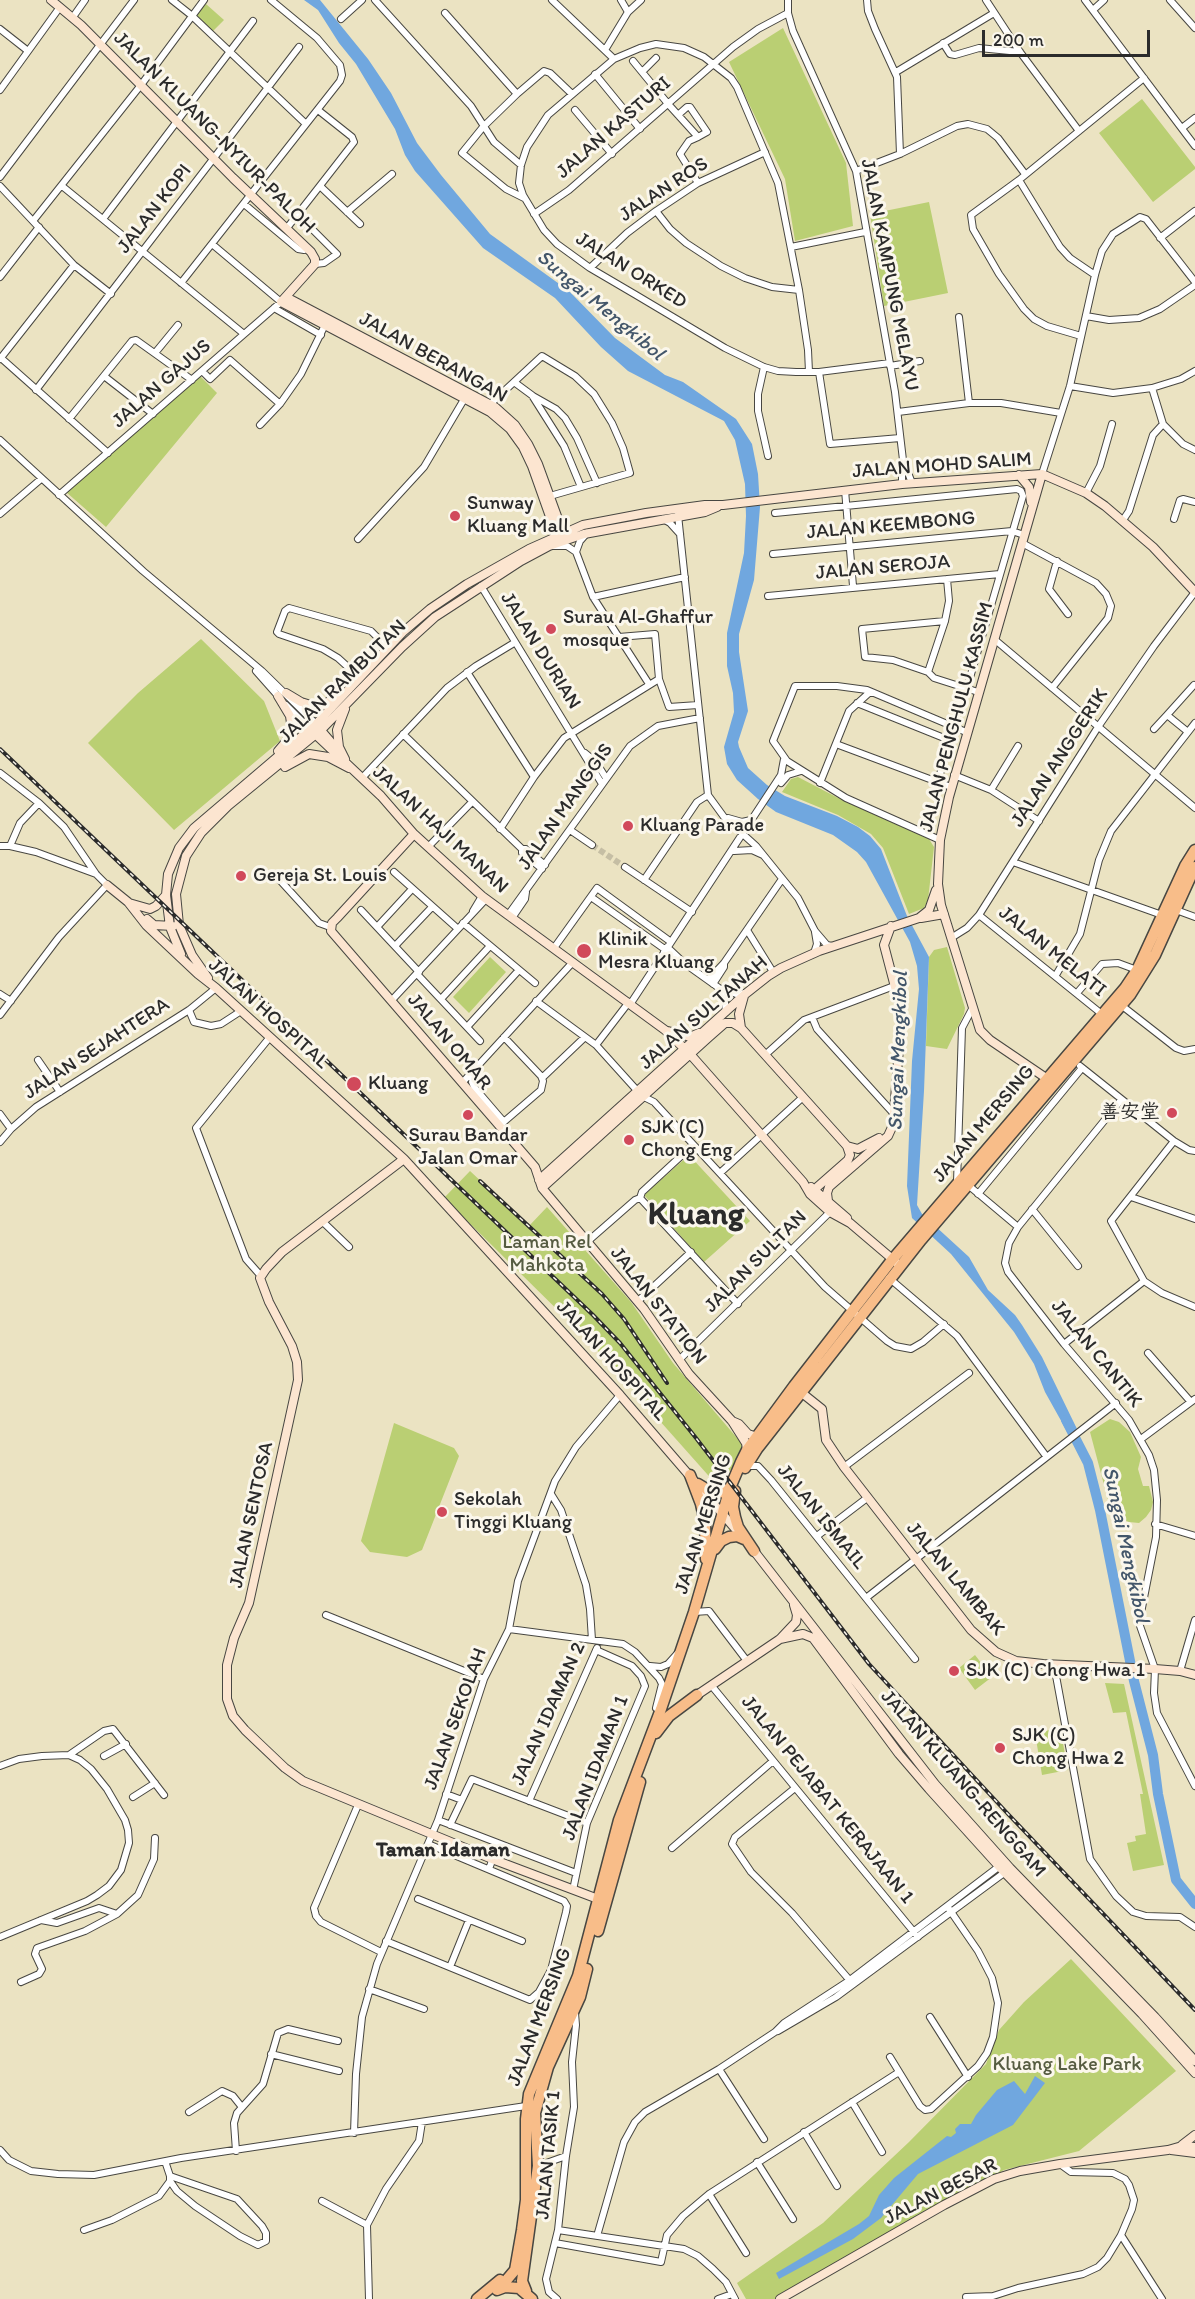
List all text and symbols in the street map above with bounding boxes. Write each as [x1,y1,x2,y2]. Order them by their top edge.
scale bar [985,18,1153,56]
street label: JALAN KLUANG-NYIUR-PALOH [108,27,320,239]
text: 200 m [993,29,1044,51]
street label: JALAN KASTURI [552,72,676,184]
street label: JALAN ROS [615,152,713,228]
street label: JALAN KAMPUNG MELAYU [855,157,923,393]
street label: JALAN KOPI [113,160,197,258]
street label: JALAN ORKED [571,227,691,315]
water label: Sungai Mengkibol [531,245,669,367]
street label: JALAN BERANGAN [355,307,511,409]
street label: JALAN GAJUS [108,334,216,434]
street label: JALAN MOHD SALIM [851,448,1033,484]
place label: Sunway Kluang Mall [467,492,569,539]
street label: JALAN KEEMBONG [806,507,976,545]
marker: Sunway Kluang Mall [448,509,462,523]
street label: JALAN SEROJA [815,550,951,586]
street label: JALAN DURIAN [494,588,586,714]
street label: JALAN PENGHULU KASSIM [915,600,999,834]
place label: Surau Al-Ghaffur mosque [563,606,713,653]
street label: JALAN RAMBUTAN [274,615,412,749]
marker: Surau Al-Ghaffur mosque [544,622,558,636]
street label: JALAN ANGGERIK [1006,684,1114,832]
street label: JALAN MANGGIS [513,739,619,875]
street label: JALAN HAJI MANAN [367,761,513,899]
place label: Kluang Parade [640,814,764,838]
marker: Kluang Parade [621,819,635,833]
place label: Gereja St. Louis [253,864,387,888]
marker: Gereja St. Louis [234,869,248,883]
street label: JALAN MELATI [993,901,1111,1003]
place label: Klinik Mesra Kluang [598,928,714,975]
marker: Klinik Mesra Kluang [575,942,593,960]
street label: JALAN SULTANAH [635,951,773,1075]
street label: JALAN HOSPITAL [203,954,333,1074]
water label: Sungai Mengkibol [884,971,914,1131]
street label: JALAN OMAR [402,989,496,1095]
street label: JALAN SEJAHTERA [20,993,174,1105]
street label: JALAN MERSING [928,1060,1040,1188]
place label: Kluang [368,1072,428,1096]
marker: Kluang [345,1075,363,1093]
place label: 善安堂 [1100,1101,1160,1125]
marker: 善安堂 [1165,1106,1179,1120]
marker: Surau Bandar Jalan Omar [461,1108,475,1122]
place label: SJK (C) Chong Eng [641,1116,733,1163]
place label: Surau Bandar Jalan Omar [409,1124,527,1171]
marker: SJK (C) Chong Eng [622,1133,636,1147]
district label: Kluang [648,1197,744,1235]
street label: JALAN SULTAN [700,1206,812,1318]
park label: Laman Rel Mahkota [502,1231,592,1278]
street label: JALAN STATION [605,1242,711,1370]
street label: JALAN CANTIK [1045,1295,1147,1413]
street label: JALAN HOSPITAL [551,1296,671,1426]
street label: JALAN SENTOSA [225,1440,279,1590]
street label: JALAN MERSING [670,1451,738,1597]
street label: JALAN ISMAIL [771,1460,871,1574]
water label: Sungai Mengkibol [1096,1465,1154,1625]
place label: Sekolah Tinggi Kluang [454,1488,572,1535]
marker: Sekolah Tinggi Kluang [435,1505,449,1519]
street label: JALAN LAMBAK [901,1517,1009,1641]
street label: JALAN IDAMAN 2 [507,1639,591,1789]
street label: JALAN SEKOLAH [419,1645,493,1793]
place label: SJK (C) Chong Hwa 1 [966,1659,1145,1683]
marker: SJK (C) Chong Hwa 1 [947,1664,961,1678]
street label: JALAN KLUANG-RENGGAM [875,1685,1051,1883]
street label: JALAN PEJABAT KERAJAAN 1 [736,1691,918,1909]
street label: JALAN IDAMAN 1 [557,1692,635,1844]
place label: SJK (C) Chong Hwa 2 [1012,1724,1124,1771]
marker: SJK (C) Chong Hwa 2 [993,1741,1007,1755]
district label: Taman Idaman [376,1838,510,1864]
street label: JALAN MERSING [503,1945,577,2089]
park label: Kluang Lake Park [993,2053,1141,2077]
street label: JALAN TASIK 1 [531,2090,567,2220]
street label: JALAN BESAR [881,2153,1001,2231]

